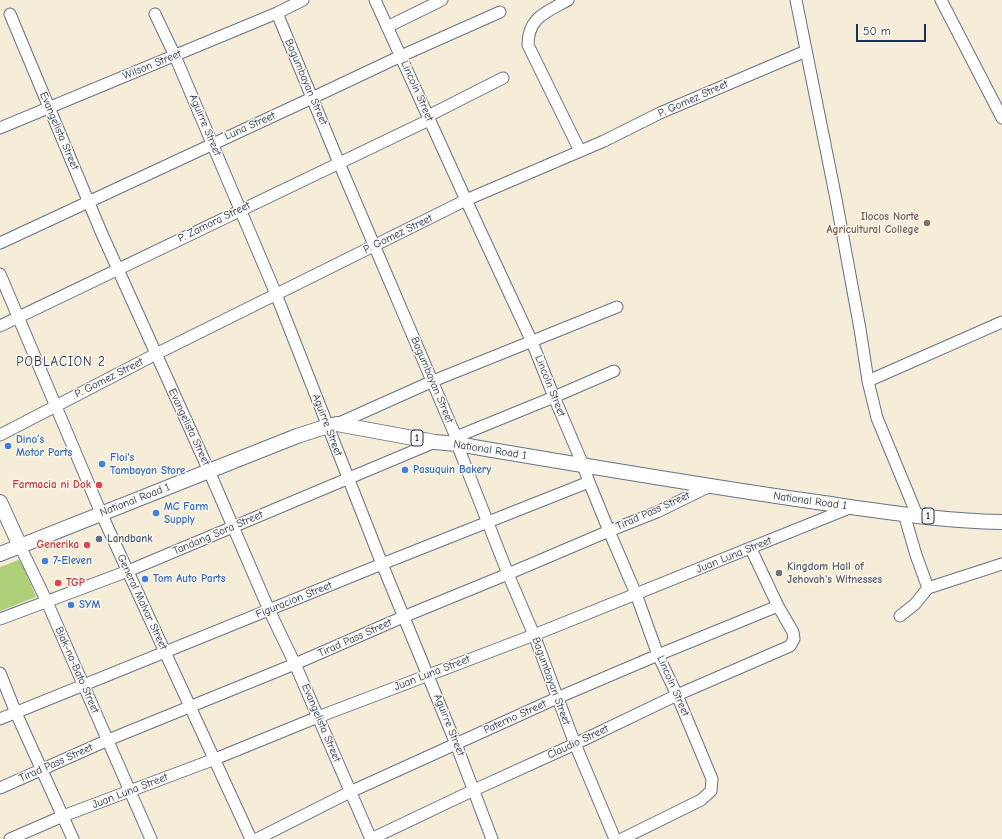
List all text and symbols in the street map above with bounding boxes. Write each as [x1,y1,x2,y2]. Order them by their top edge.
scale bar [858,16,928,42]
text: 50 m [863,24,891,38]
street label: Bagumbayan Street [282,37,330,127]
street label: Wilson Street [121,47,183,83]
street label: Lincoln Street [398,59,436,123]
street label: P. Gomez Street [656,78,730,120]
street label: Evangelista Street [37,90,81,172]
street label: Aguirre Street [186,92,224,158]
street label: Luna Street [223,109,277,143]
street label: P. Zamora Street [176,199,252,245]
place label: Ilocos Norte Agricultural College [827,210,919,236]
street label: P. Gomez Street [361,212,435,256]
marker: Ilocos Norte Agricultural College [922,218,932,228]
street label: Bagumbayan Street [408,335,456,425]
street label: Lincoln Street [532,353,568,419]
district label: POBLACION 2 [16,354,106,370]
street label: P. Gomez Street [73,355,145,401]
street label: Evangelista Street [165,386,213,468]
street label: Aguirre Street [309,392,345,458]
road number: 1 [411,430,423,446]
place label: Dino’s Motor Parts [16,433,72,459]
street label: National Road 1 [452,438,528,462]
marker: Dino’s Motor Parts [3,441,13,451]
place label: Floi's Tambayan Store [110,451,185,477]
marker: Floi's Tambayan Store [97,459,107,469]
place label: Pasuquin Bakery [413,463,491,477]
marker: Pasuquin Bakery [400,465,410,475]
place label: Farmacia ni Dok [12,478,91,492]
marker: Farmacia ni Dok [94,480,104,490]
street label: National Road 1 [98,481,172,519]
street label: Tirad Pass Street [614,489,692,533]
street label: National Road 1 [772,489,848,513]
place label: MC Farm Supply [164,500,208,526]
marker: MC Farm Supply [151,508,161,518]
street label: Tandang Sora Street [171,508,265,558]
road number: 1 [922,508,934,524]
place label: Landbank [107,532,153,546]
marker: Landbank [94,534,104,544]
street label: Juan Luna Street [694,534,774,576]
place label: Generika [37,538,79,552]
marker: Generika [82,540,92,550]
street label: General Malvar Street [114,552,170,652]
place label: 7-Eleven [53,554,92,568]
marker: 7-Eleven [40,556,50,566]
place label: Kingdom Hall of Jehovah's Witnesses [787,560,882,586]
marker: Kingdom Hall of Jehovah's Witnesses [774,568,784,578]
place label: Tom Auto Parts [153,572,225,586]
marker: Tom Auto Parts [140,574,150,584]
place label: TGP [66,576,85,590]
marker: TGP [53,578,63,588]
street label: Figuracion Street [254,579,334,621]
place label: SYM [79,598,100,612]
marker: SYM [66,600,76,610]
street label: Tirad Pass Street [316,616,394,660]
street label: Biak-na-Bato Street [52,625,102,715]
street label: Bagumbayan Street [529,635,573,727]
street label: Juan Luna Street [392,652,472,694]
street label: Lincoln Street [654,654,692,718]
street label: Evangelista Street [299,682,343,764]
street label: Aguirre Street [431,692,467,758]
street label: Paterno Street [482,697,548,737]
street label: Claudio Street [545,722,611,762]
street label: Tirad Pass Street [17,741,95,785]
street label: Juan Luna Street [90,770,170,812]

